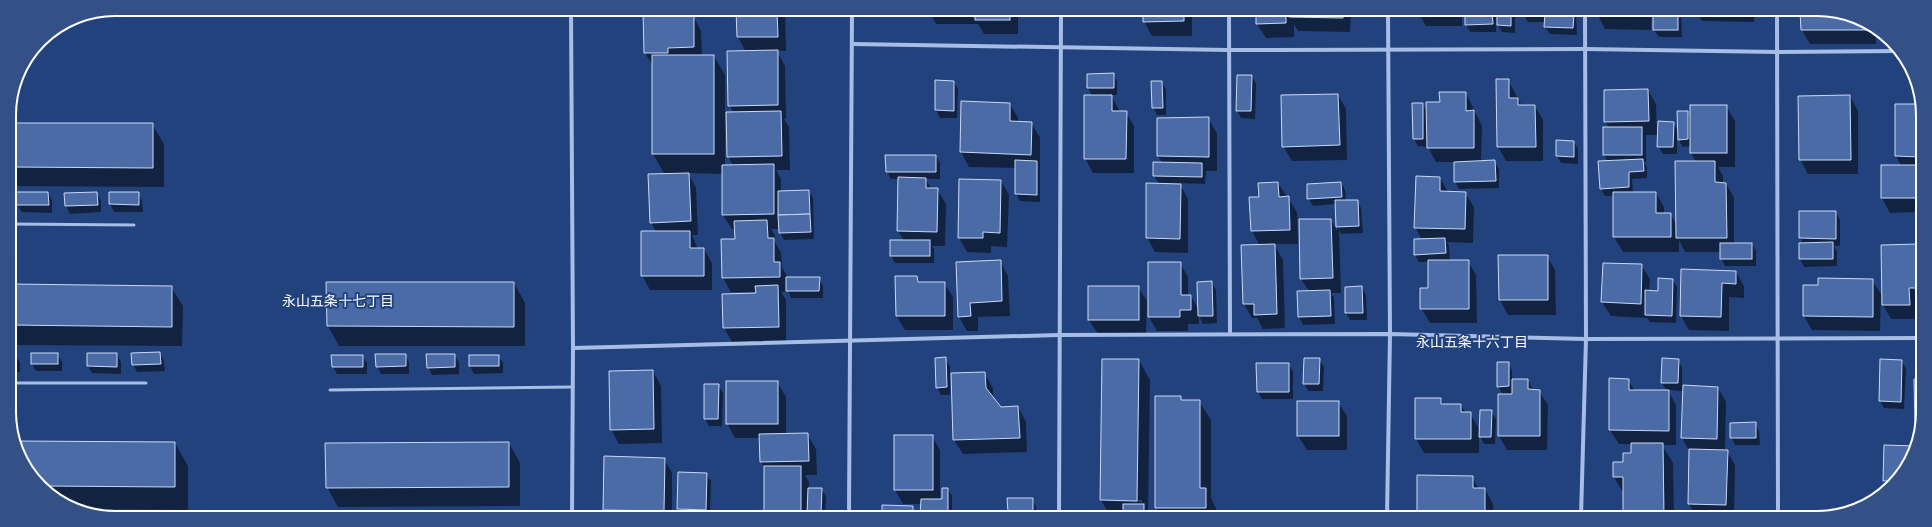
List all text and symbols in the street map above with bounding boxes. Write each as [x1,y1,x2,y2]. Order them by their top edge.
district label: 永山五条十七丁目 [282,292,394,310]
district label: 永山五条十六丁目 [1416,333,1528,351]

